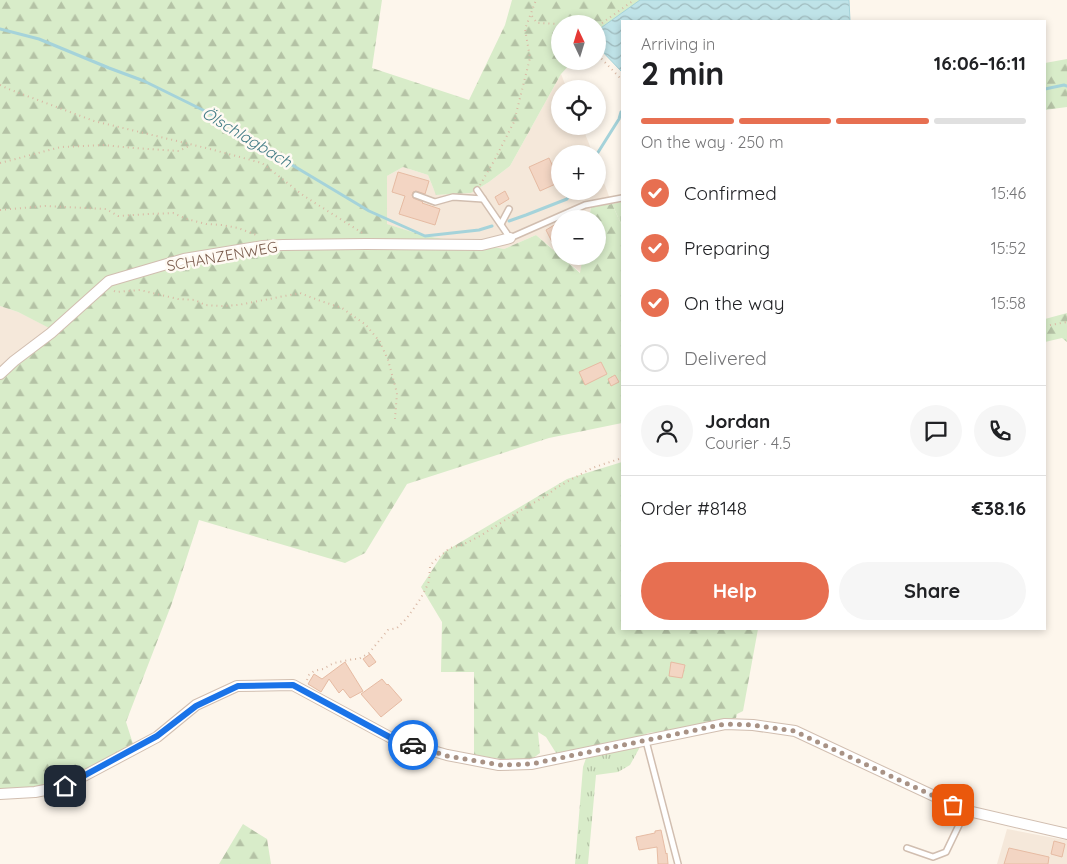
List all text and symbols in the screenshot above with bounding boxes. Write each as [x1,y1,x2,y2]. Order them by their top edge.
north arrow [551,15,606,70]
map controls [551,15,606,265]
text: Arriving in [641,34,715,54]
text: 16:06–16:11 [934,51,1026,75]
text: 2 min [641,53,724,93]
button: locate [551,80,606,135]
water label: Ölschlagbach [199,102,296,172]
text: On the way · 250 m [641,132,784,152]
button: + [551,145,606,200]
icon: check [641,179,669,207]
text: Confirmed [684,181,777,205]
text: 15:46 [991,183,1026,203]
button: − [551,210,606,265]
icon: check [641,234,669,262]
text: Preparing [684,236,770,260]
street label: SCHANZENWEG [165,237,279,275]
text: 15:52 [991,238,1026,258]
icon: check [641,289,669,317]
text: On the way [684,291,785,315]
text: 15:58 [991,293,1026,313]
text: Delivered [684,346,767,370]
button: person [641,405,693,457]
button: chat [910,405,962,457]
button: phone [974,405,1026,457]
text: Jordan [705,409,770,433]
text: Courier · 4.5 [705,433,791,453]
text: Order #8148 [641,496,747,520]
text: €38.16 [972,496,1026,520]
button: Help [641,562,829,620]
button: Share [839,562,1026,620]
courier [388,720,438,770]
icon: car [399,731,427,759]
pin [44,765,86,807]
icon: home [51,772,79,800]
pin [932,784,974,826]
icon: bag [939,791,967,819]

